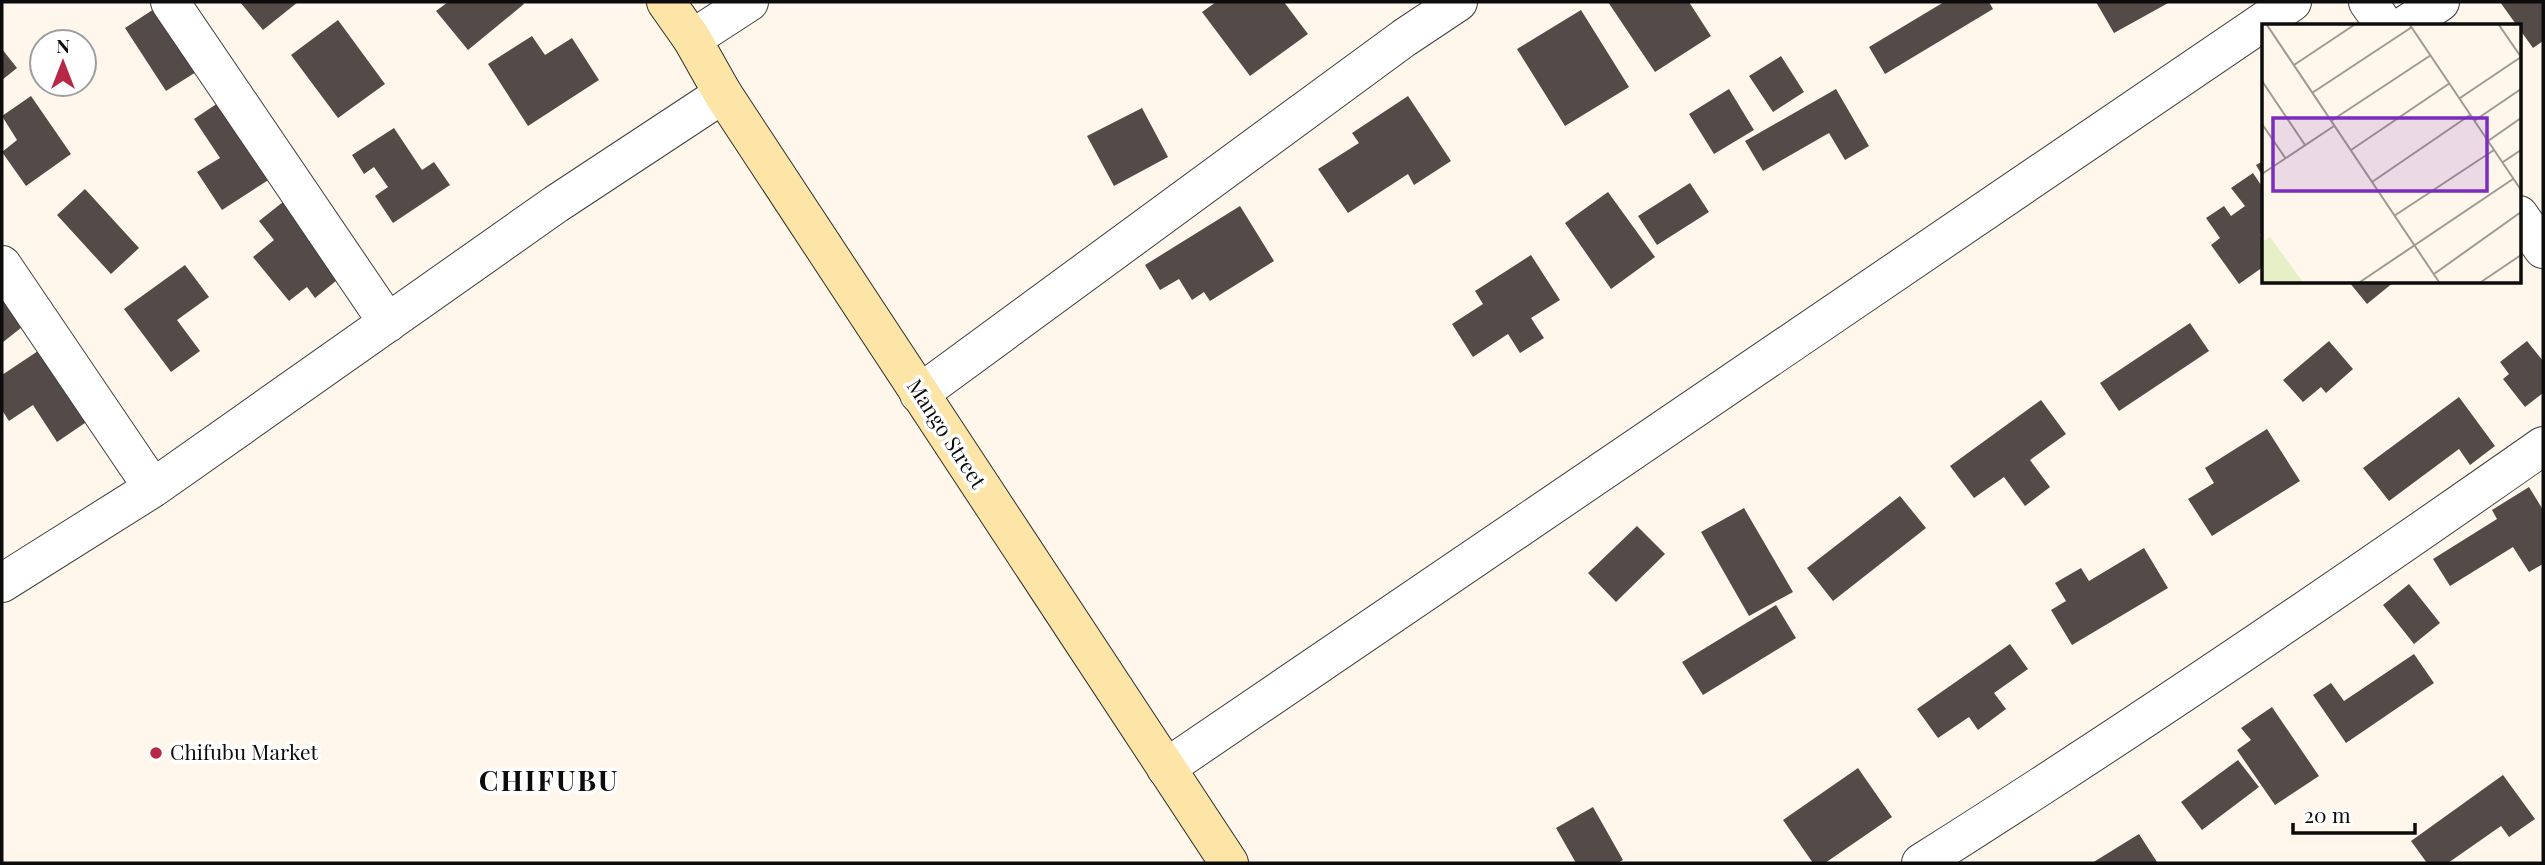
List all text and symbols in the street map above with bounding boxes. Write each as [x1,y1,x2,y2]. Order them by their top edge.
inset map [2262,24,2520,284]
north arrow [28,28,98,98]
text: N [56,32,70,58]
street label: Mango Street [902,373,994,493]
place label: Chifubu Market [170,737,319,765]
marker: Chifubu Market [148,745,164,761]
district label: CHIFUBU [479,761,619,798]
scale bar [2293,792,2416,836]
text: 20 m [2304,800,2351,828]

